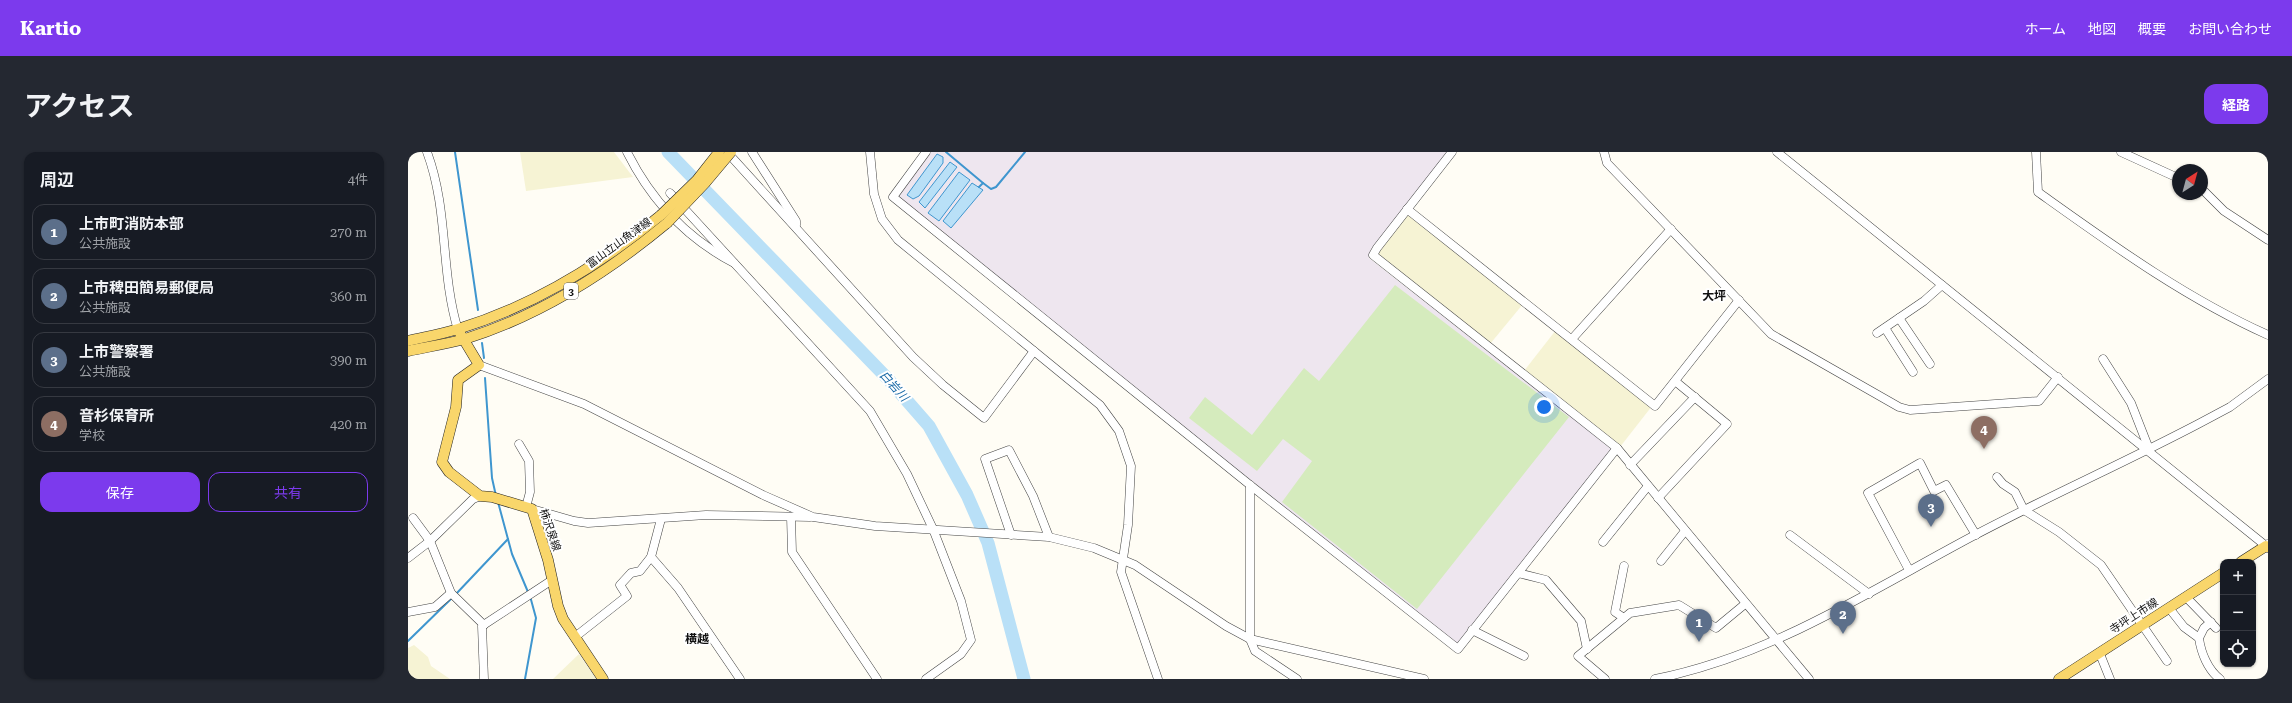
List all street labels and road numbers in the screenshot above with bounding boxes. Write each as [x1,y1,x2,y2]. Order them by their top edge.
street label: 富山立山魚津線 [584,215,654,271]
road number: 3 [564,283,578,299]
street label: 柿沢泉線 [537,507,563,553]
street label: 寺坪上市線 [2107,596,2161,636]

